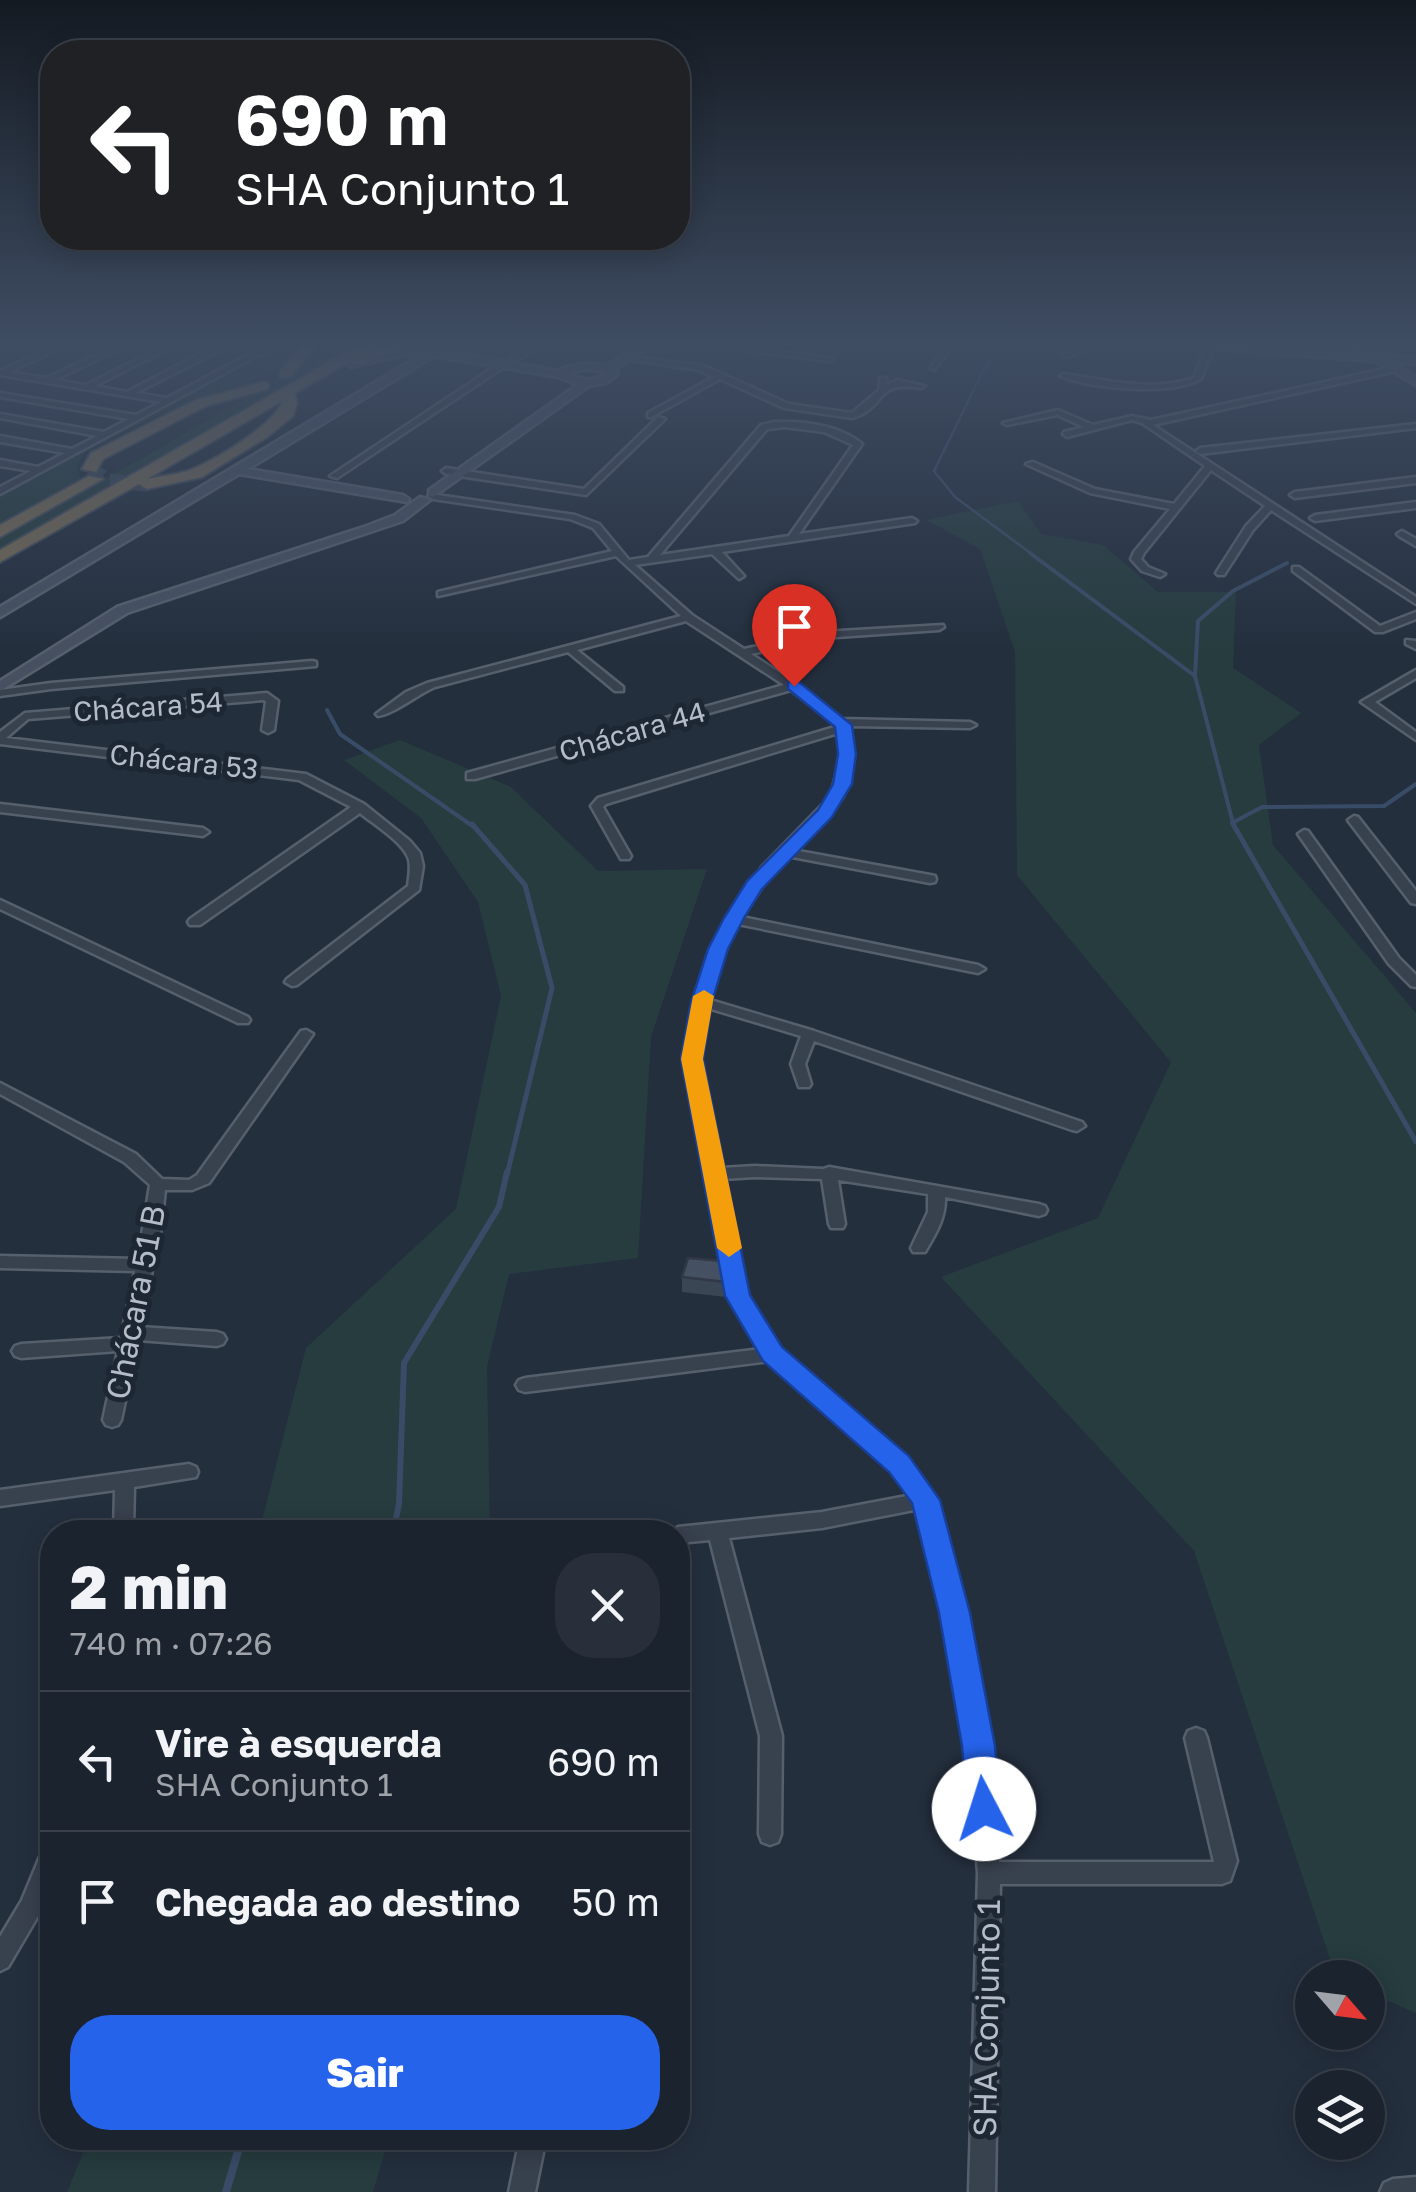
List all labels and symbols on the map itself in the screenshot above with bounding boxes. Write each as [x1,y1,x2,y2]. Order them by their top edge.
pin [752,584,837,687]
street label: Chácara 54 [72,684,224,728]
street label: Chácara 44 [555,694,709,768]
street label: Chácara 53 [108,737,260,785]
street label: Chácara 51 B [98,1202,172,1402]
position arrow [932,1757,1036,1861]
street label: SHA Conjunto 1 [965,1899,1007,2137]
north arrow [1295,1960,1385,2050]

